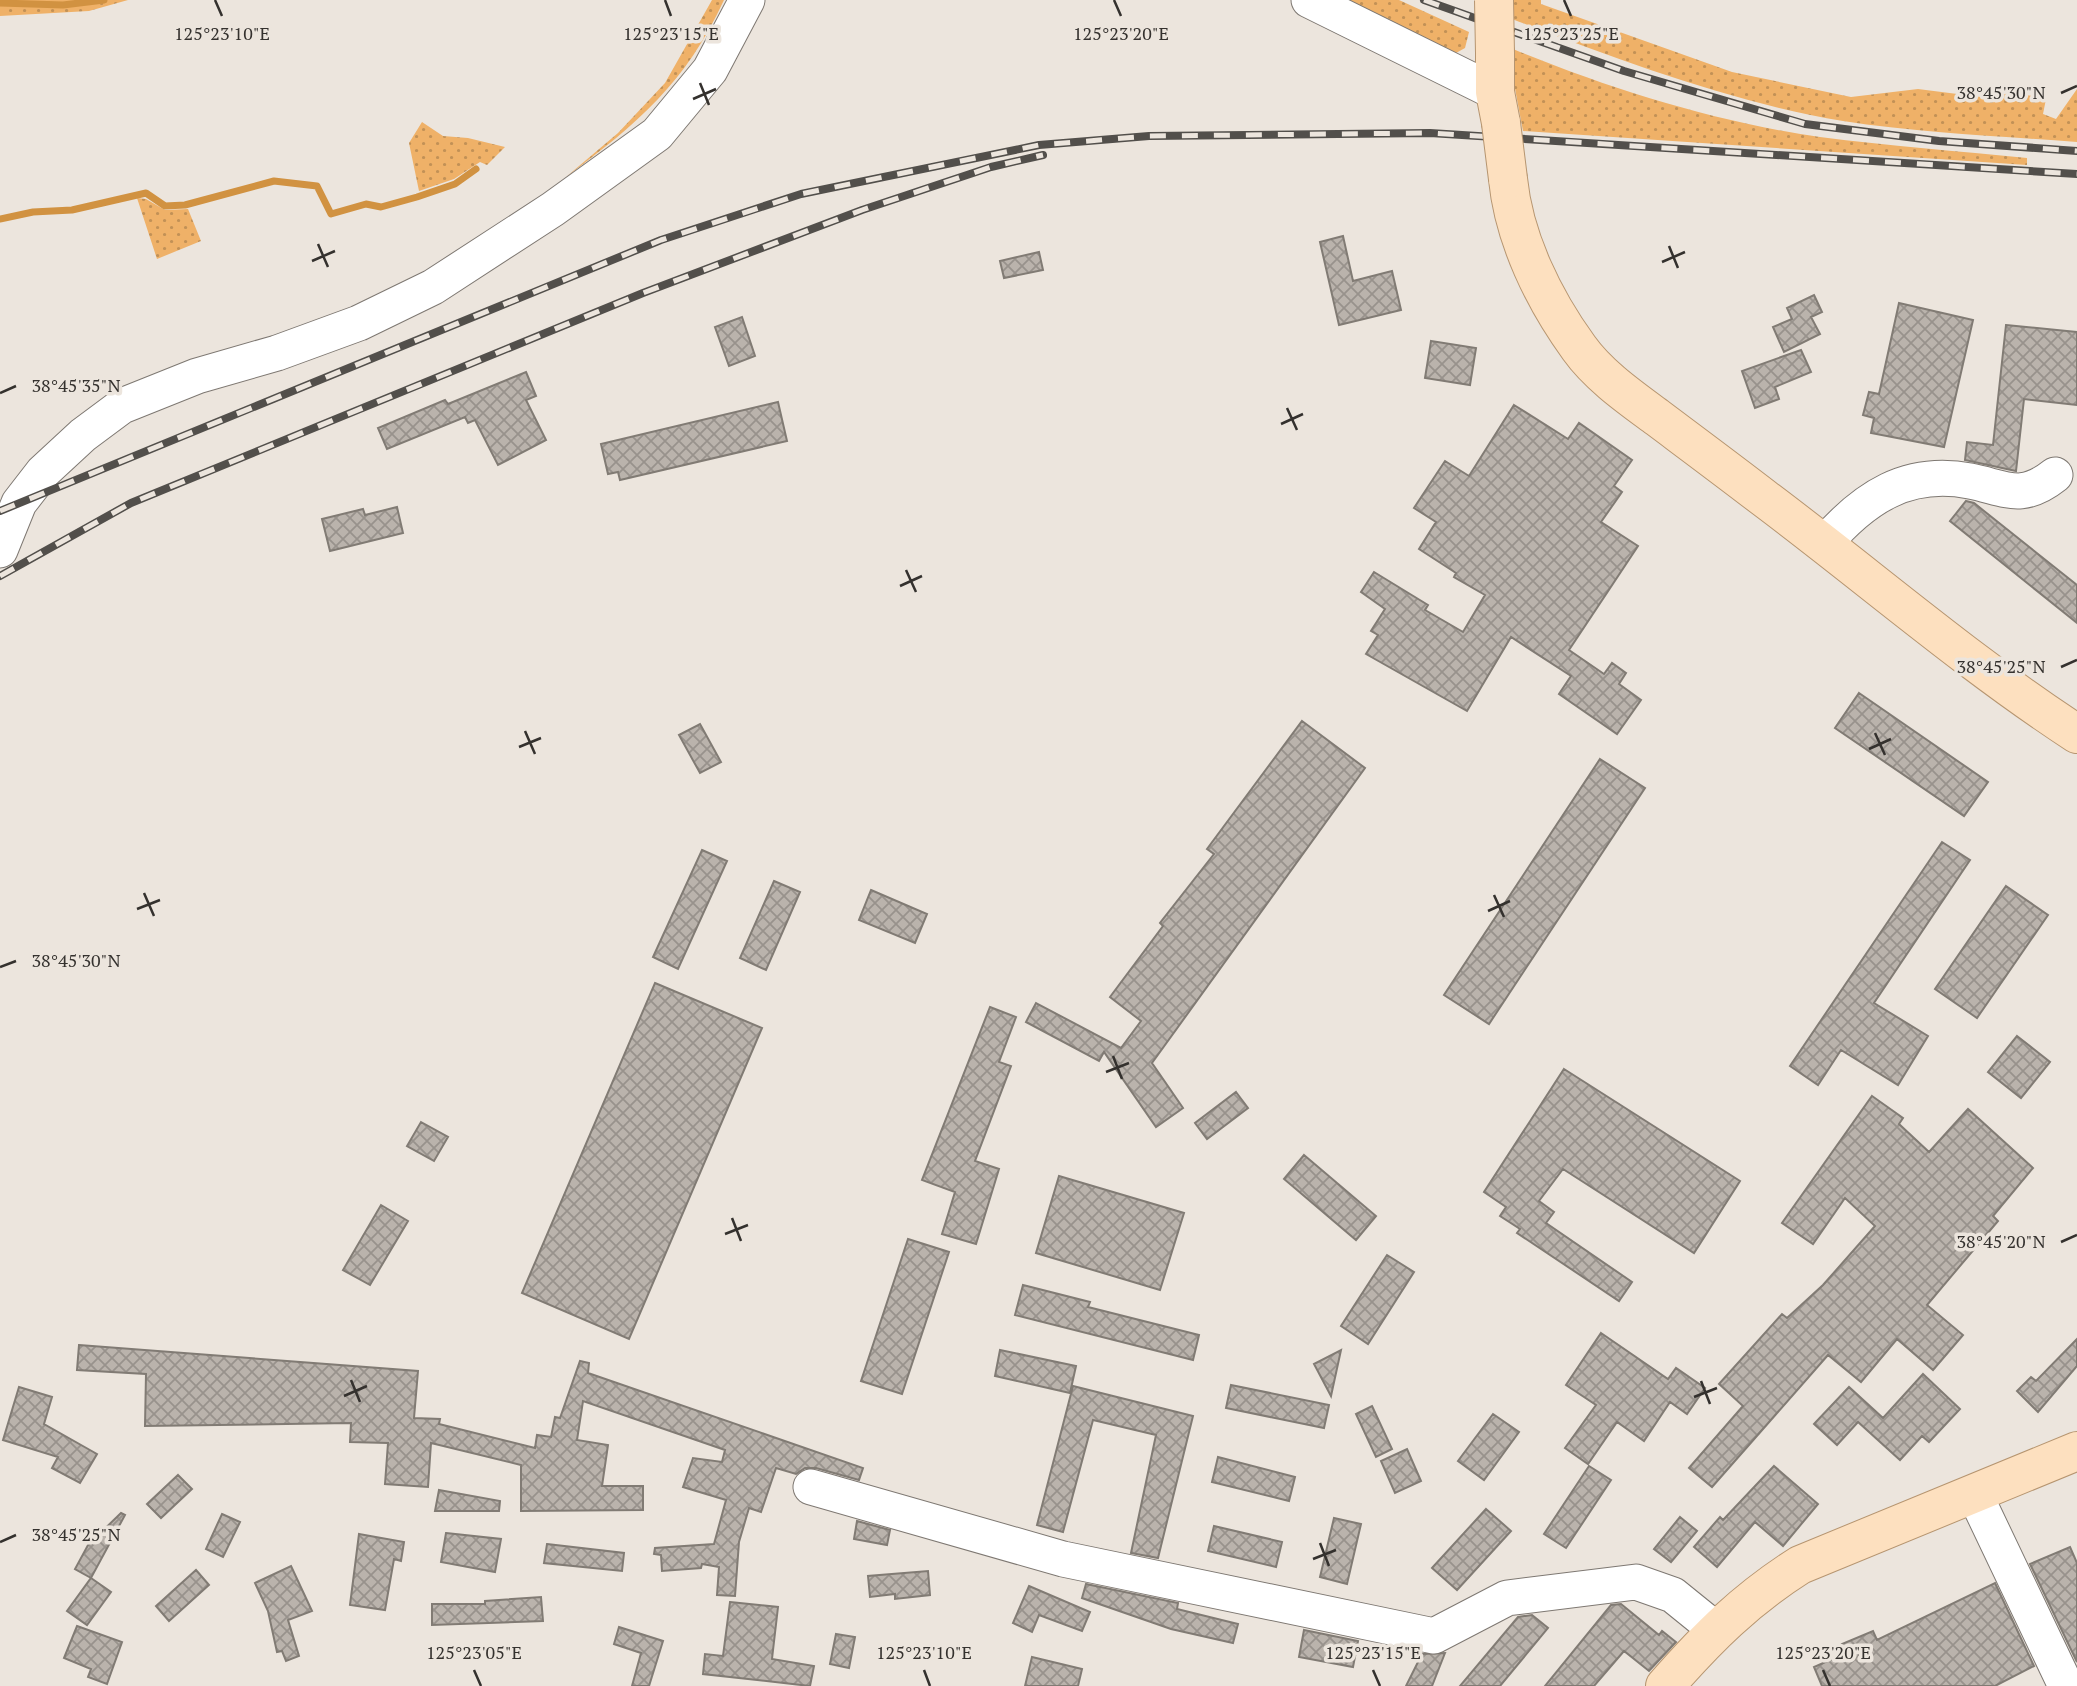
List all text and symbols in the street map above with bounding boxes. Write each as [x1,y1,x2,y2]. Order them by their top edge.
text: 125°23'10"E [174,21,270,45]
text: 125°23'15"E [623,21,719,45]
text: 125°23'20"E [1073,21,1169,45]
text: 125°23'25"E [1523,21,1619,45]
text: 38°45'30"N [1956,80,2046,104]
text: 38°45'35"N [31,373,121,397]
text: 38°45'25"N [1956,654,2046,678]
text: 38°45'30"N [31,948,121,972]
text: 38°45'20"N [1956,1229,2046,1253]
text: 38°45'25"N [31,1522,121,1546]
text: 125°23'05"E [426,1640,522,1664]
text: 125°23'10"E [876,1640,972,1664]
text: 125°23'15"E [1325,1640,1421,1664]
text: 125°23'20"E [1775,1640,1871,1664]

